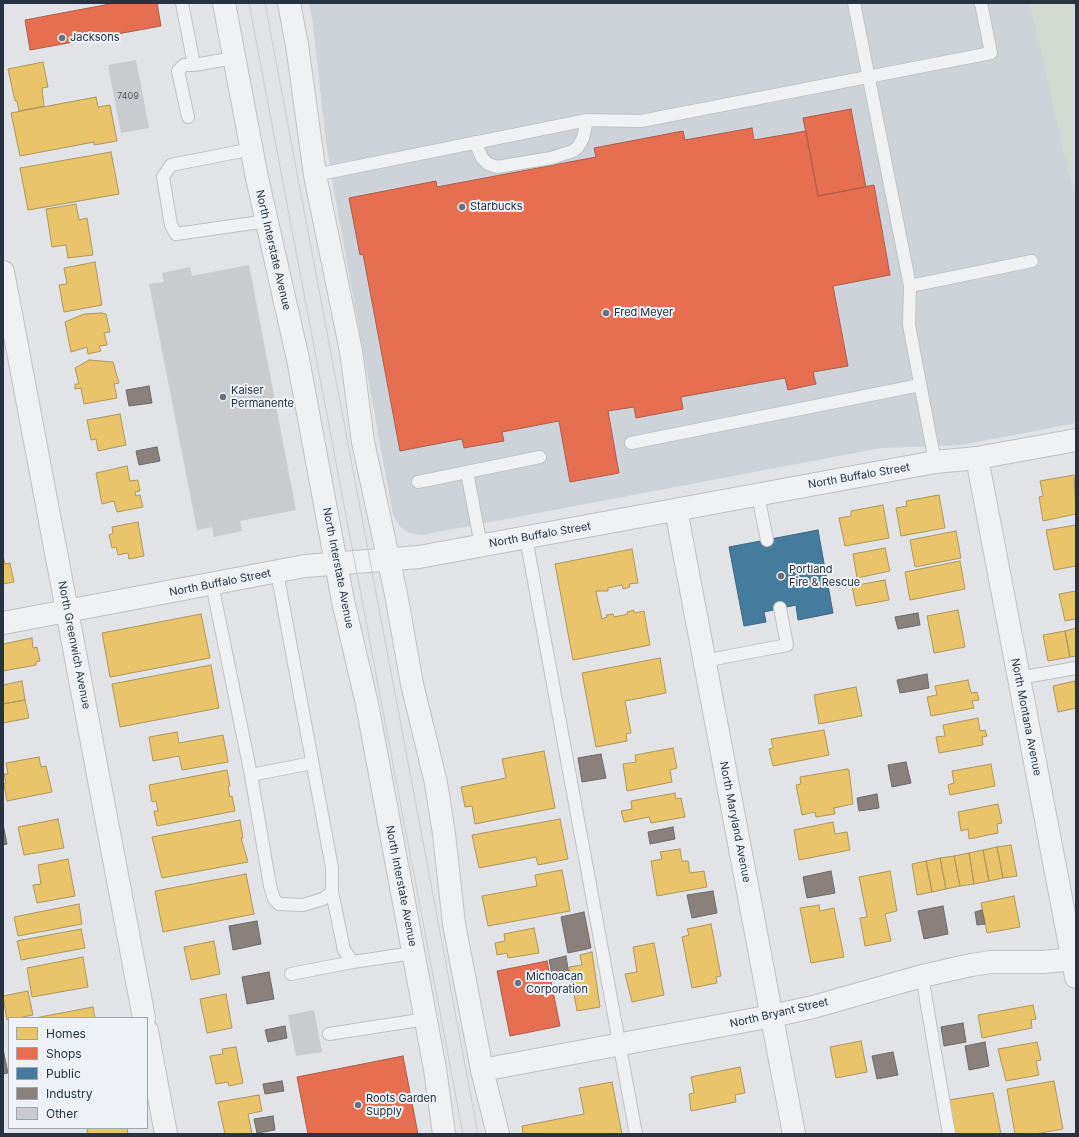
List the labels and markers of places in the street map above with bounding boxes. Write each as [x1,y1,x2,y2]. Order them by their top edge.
place label: Jacksons [70,31,119,45]
marker: Jacksons [57,33,67,43]
place label: Starbucks [470,200,523,214]
marker: Starbucks [457,202,467,212]
place label: Fred Meyer [614,306,673,320]
marker: Fred Meyer [601,308,611,318]
place label: Kaiser Permanente [231,384,294,410]
marker: Kaiser Permanente [218,392,228,402]
place label: Portland Fire & Rescue [789,563,860,589]
marker: Portland Fire & Rescue [776,571,786,581]
place label: Michoacan Corporation [526,970,588,996]
marker: Michoacan Corporation [513,978,523,988]
place label: Roots Garden Supply [366,1092,436,1118]
marker: Roots Garden Supply [353,1100,363,1110]

